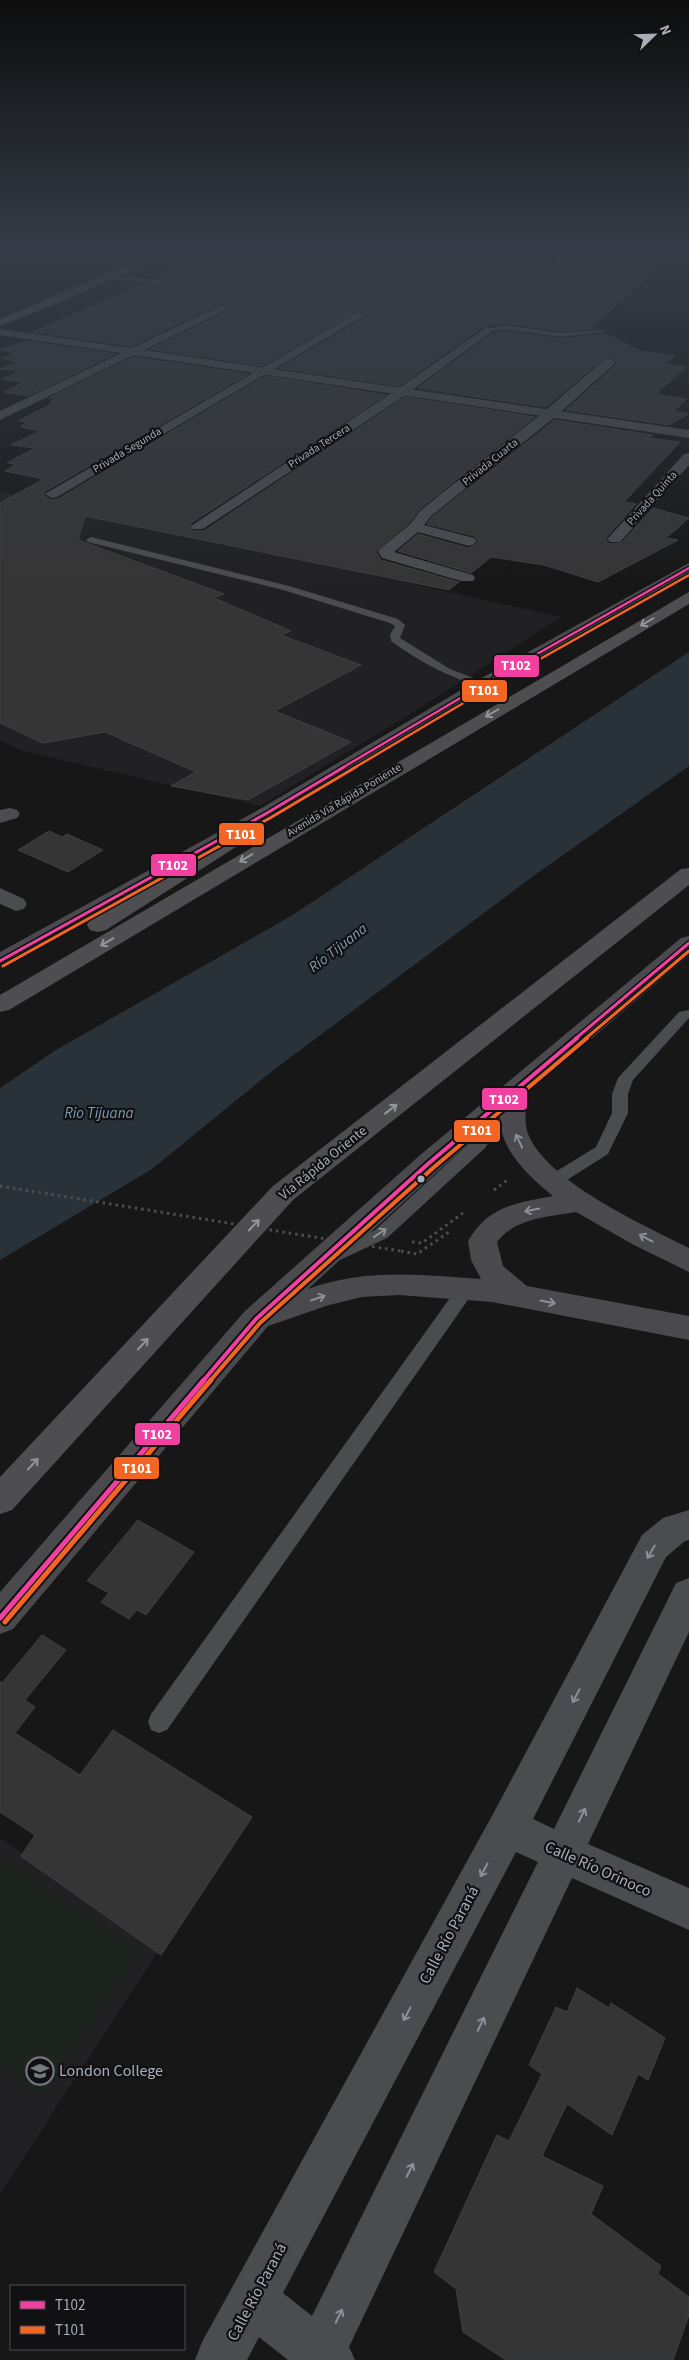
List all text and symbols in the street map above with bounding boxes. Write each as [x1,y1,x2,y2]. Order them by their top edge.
north arrow [629,10,679,60]
text: N [654,22,676,39]
street label: Privada Tercera [285,420,353,472]
street label: Privada Segunda [90,424,164,476]
street label: Privada Cuarta [459,435,521,489]
street label: Privada Quinta [624,468,680,528]
one-way arrow [640,618,655,628]
line badge: T102 [493,654,540,678]
text: T102 [501,656,531,676]
line badge: T101 [461,679,508,703]
text: T101 [469,681,499,701]
one-way arrow [485,709,499,719]
street label: Avenida Vía Rápida Poniente [284,760,404,840]
line badge: T101 [218,822,265,846]
text: T101 [226,825,256,845]
line badge: T102 [150,853,197,877]
one-way arrow [240,854,254,864]
text: T102 [158,856,188,876]
water label: Río Tijuana [304,918,372,978]
one-way arrow [100,937,114,947]
line badge: T102 [481,1087,528,1111]
text: T102 [489,1090,519,1110]
water label: Rio Tijuana [64,1103,134,1124]
one-way arrow [384,1103,397,1114]
line badge: T101 [453,1119,501,1143]
street label: Vía Rápida Oriente [275,1121,371,1205]
text: T101 [462,1121,492,1141]
one-way arrow [514,1134,523,1149]
unlabelled marker [416,1174,426,1184]
one-way arrow [524,1206,540,1215]
one-way arrow [248,1219,260,1232]
one-way arrow [373,1228,387,1239]
one-way arrow [639,1232,654,1242]
one-way arrow [310,1292,326,1302]
one-way arrow [539,1297,555,1307]
one-way arrow [138,1338,149,1351]
line badge: T102 [134,1422,181,1446]
text: T102 [142,1425,172,1445]
line badge: T101 [113,1456,160,1480]
one-way arrow [27,1457,39,1470]
text: T101 [122,1459,152,1479]
one-way arrow [646,1544,656,1559]
one-way arrow [571,1688,580,1703]
one-way arrow [578,1808,588,1823]
street label: Calle Río Orinoco [541,1836,655,1902]
one-way arrow [479,1863,489,1878]
street label: Calle Río Paraná [414,1882,484,1988]
one-way arrow [402,2006,412,2021]
one-way arrow [477,2017,486,2032]
school or university icon: London College [25,2056,55,2086]
place label: London College [59,2060,163,2082]
one-way arrow [405,2163,415,2178]
street label: Calle Río Paraná [222,2239,292,2345]
legend [10,2285,185,2350]
text: T102 [55,2295,85,2316]
one-way arrow [334,2309,344,2324]
text: T101 [55,2320,85,2341]

